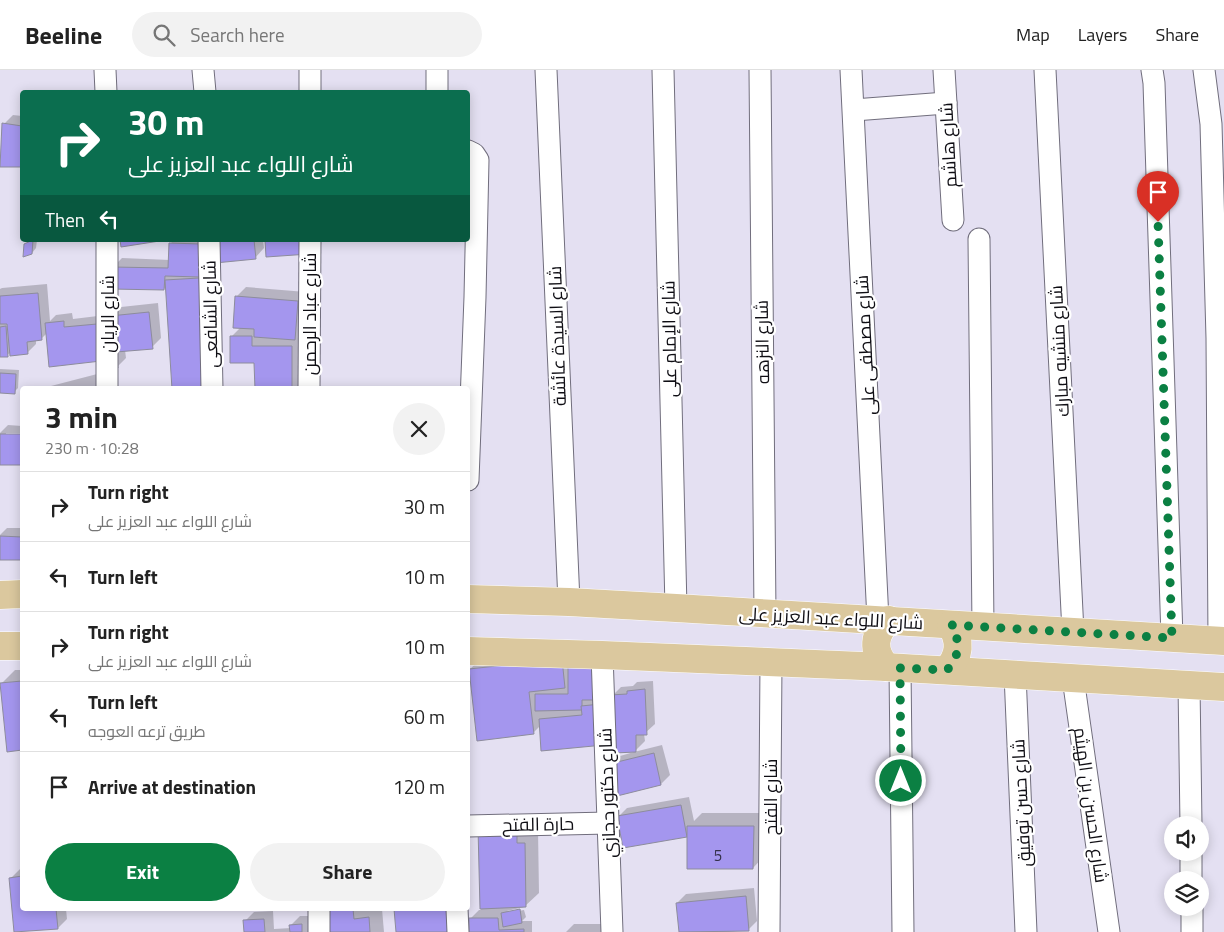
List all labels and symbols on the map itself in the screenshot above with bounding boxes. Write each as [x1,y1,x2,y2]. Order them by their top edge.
street label: شارع هاشم [932,102,964,188]
pin [1137,171,1179,222]
street label: شارع عباد الرحمن [296,253,323,375]
street label: شارع الشافعى [196,260,224,368]
street label: شارع السيدة عائشة [541,265,573,407]
street label: شارع مصطفى على [848,274,882,416]
street label: شارع الريان [94,275,121,353]
street label: شارع الإمام على [654,280,684,398]
street label: شارع منشيه مبارك [1042,284,1076,418]
street label: شارع النزهه [748,300,776,384]
street label: شارع اللواء عبد العزيز على [738,600,924,636]
street label: شارع الحسن بن الهيثم [1067,726,1115,884]
street label: شارع دكتور حجازي [591,727,624,859]
street label: شارع حسن توفيق [1004,738,1038,868]
position arrow [874,754,926,806]
street label: شارع الفتح [757,759,784,835]
street label: حارة الفتح [502,810,574,838]
house number: 5 [714,844,722,867]

